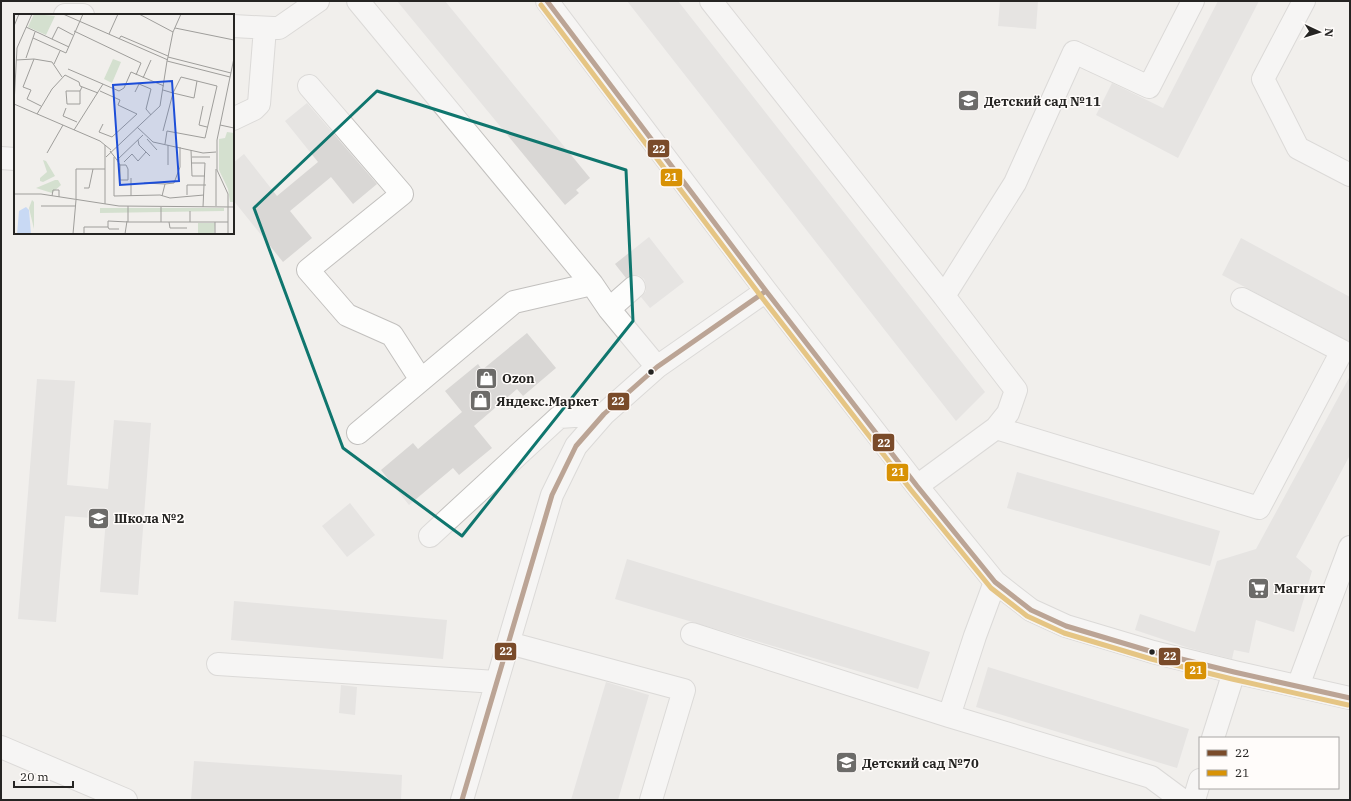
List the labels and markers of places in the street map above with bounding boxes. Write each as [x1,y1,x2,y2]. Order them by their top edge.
school or university icon: Детский сад №11 [955,88,981,114]
place label: Детский сад №11 [984,93,1101,110]
shop icon: Ozon [474,365,500,391]
unlabelled marker [646,367,656,377]
place label: Ozon [502,370,535,387]
shop icon: Яндекс.Маркет [467,388,493,414]
place label: Яндекс.Маркет [496,393,599,410]
school or university icon: Школа №2 [86,505,112,531]
place label: Школа №2 [114,510,185,527]
supermarket icon: Магнит [1245,575,1271,601]
place label: Магнит [1274,580,1325,597]
unlabelled marker [1147,647,1157,657]
school or university icon: Детский сад №70 [833,750,859,776]
place label: Детский сад №70 [862,755,979,772]

